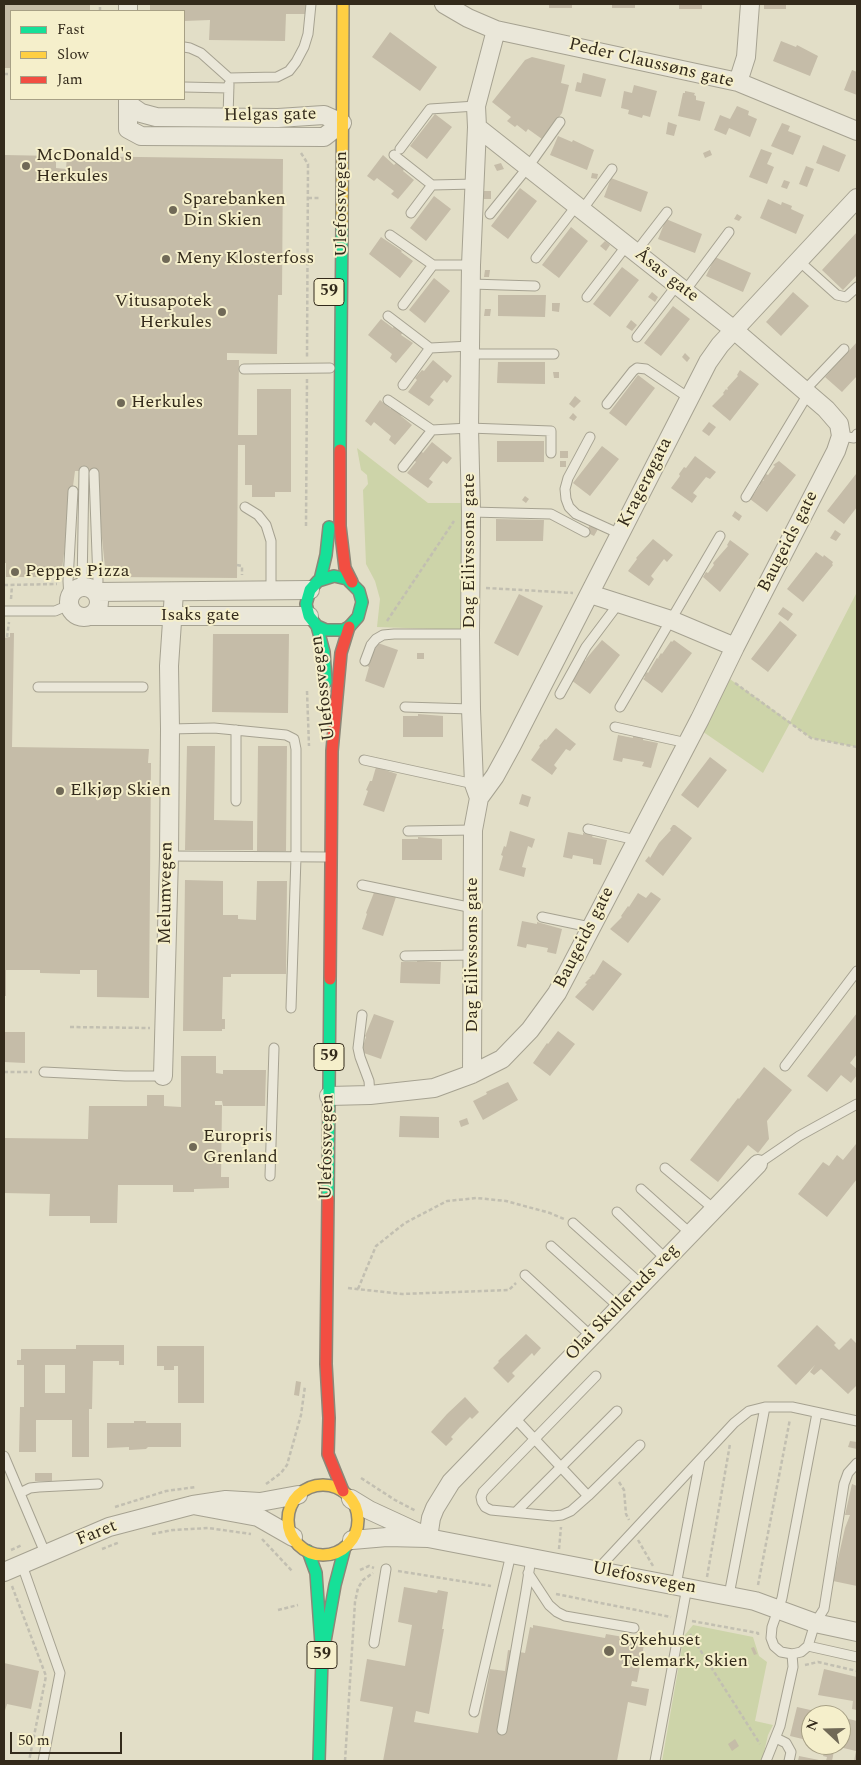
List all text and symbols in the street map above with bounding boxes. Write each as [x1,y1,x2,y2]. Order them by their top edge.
legend [10,10,185,100]
text: Fast [57,18,85,41]
street label: Peder Claussøns gate [566,34,736,94]
text: Slow [57,43,89,66]
text: Jam [57,68,83,91]
street label: Helgas gate [223,104,317,128]
place label: McDonald's Herkules [36,145,132,188]
street label: Ulefossvegen [331,151,353,257]
marker: McDonald's Herkules [20,160,32,172]
place label: Sparebanken Din Skien [183,189,286,232]
marker: Sparebanken Din Skien [167,204,179,216]
street label: Åsas gate [630,244,702,308]
place label: Meny Klosterfoss [176,248,314,270]
marker: Meny Klosterfoss [160,253,172,265]
road number: 59 [314,278,344,306]
place label: Vitusapotek Herkules [115,291,212,334]
marker: Vitusapotek Herkules [216,306,228,318]
place label: Herkules [131,392,203,414]
marker: Herkules [115,397,127,409]
street label: Kragerøgata [614,435,678,531]
street label: Dag Eilivssons gate [459,473,481,629]
street label: Baugeids gate [754,488,824,596]
place label: Peppes Pizza [25,561,130,583]
marker: Peppes Pizza [9,566,21,578]
street label: Isaks gate [160,605,240,627]
street label: Ulefossvegen [307,634,341,742]
place label: Elkjøp Skien [70,780,171,802]
marker: Elkjøp Skien [54,785,66,797]
street label: Melumvegen [155,841,179,945]
street label: Dag Eilivssons gate [462,877,484,1033]
street label: Baugeids gate [550,884,620,992]
road number: 59 [314,1044,344,1070]
street label: Ulefossvegen [316,1094,340,1200]
place label: Europris Grenland [203,1126,278,1168]
marker: Europris Grenland [187,1141,199,1153]
street label: Olai Skulleruds veg [562,1240,684,1366]
street label: Faret [74,1516,120,1552]
street label: Ulefossvegen [590,1558,698,1600]
place label: Sykehuset Telemark, Skien [620,1630,748,1672]
road number: 59 [307,1642,337,1668]
marker: Sykehuset Telemark, Skien [602,1644,616,1658]
north arrow [801,1705,851,1755]
text: N [801,1716,824,1734]
scale bar [12,1722,125,1754]
text: 50 m [18,1729,50,1752]

